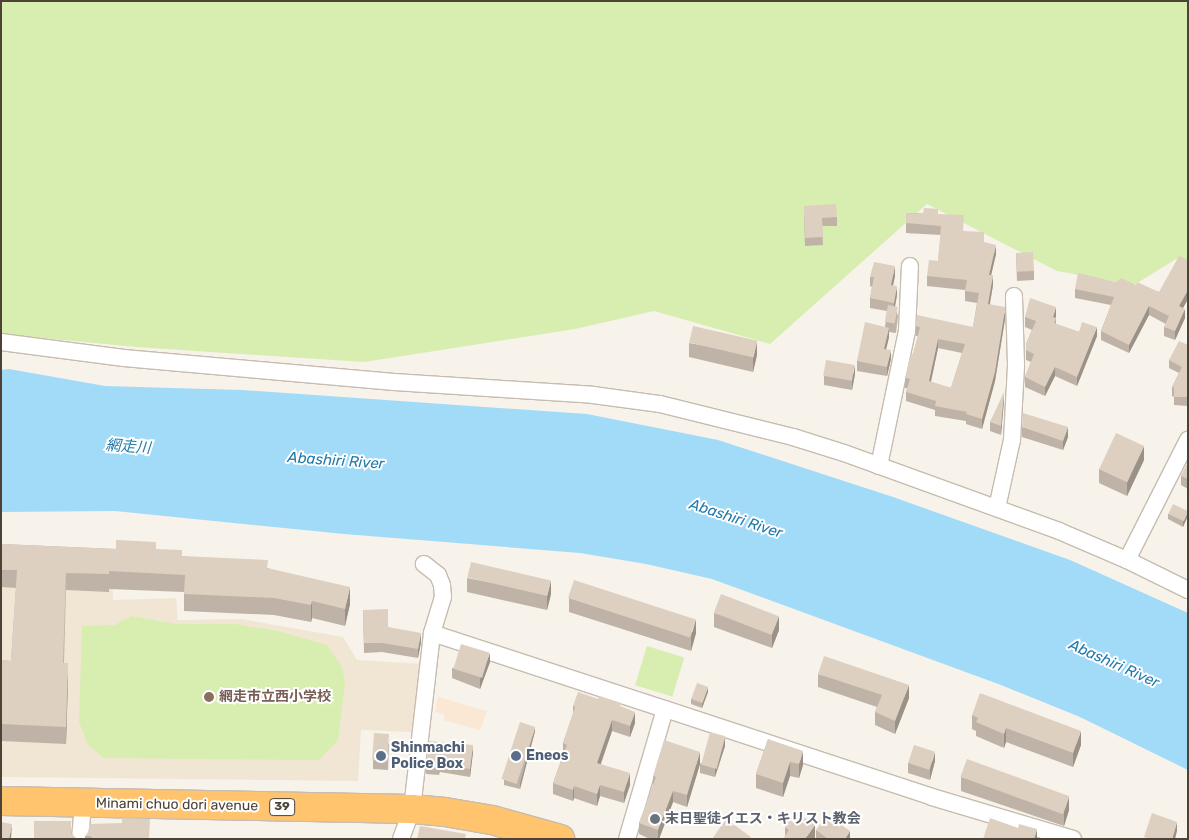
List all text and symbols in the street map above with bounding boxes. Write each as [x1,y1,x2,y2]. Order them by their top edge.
water label: 網走川 [105,436,151,458]
water label: Abashiri River [287,449,385,473]
water label: Abashiri River [687,495,785,543]
water label: Abashiri River [1066,636,1162,692]
place label: 網走市立西小学校 [219,689,331,705]
marker: 網走市立西小学校 [203,691,215,703]
place label: Shinmachi Police Box [391,740,465,772]
place label: Eneos [526,748,569,764]
marker: Shinmachi Police Box [375,750,387,762]
marker: Eneos [510,750,522,762]
street label: Minami chuo dori avenue [96,795,258,815]
road number: 39 [268,798,296,816]
place label: 末日聖徒イエス・キリスト教会 [665,811,861,827]
marker: 末日聖徒イエス・キリスト教会 [649,813,661,825]

